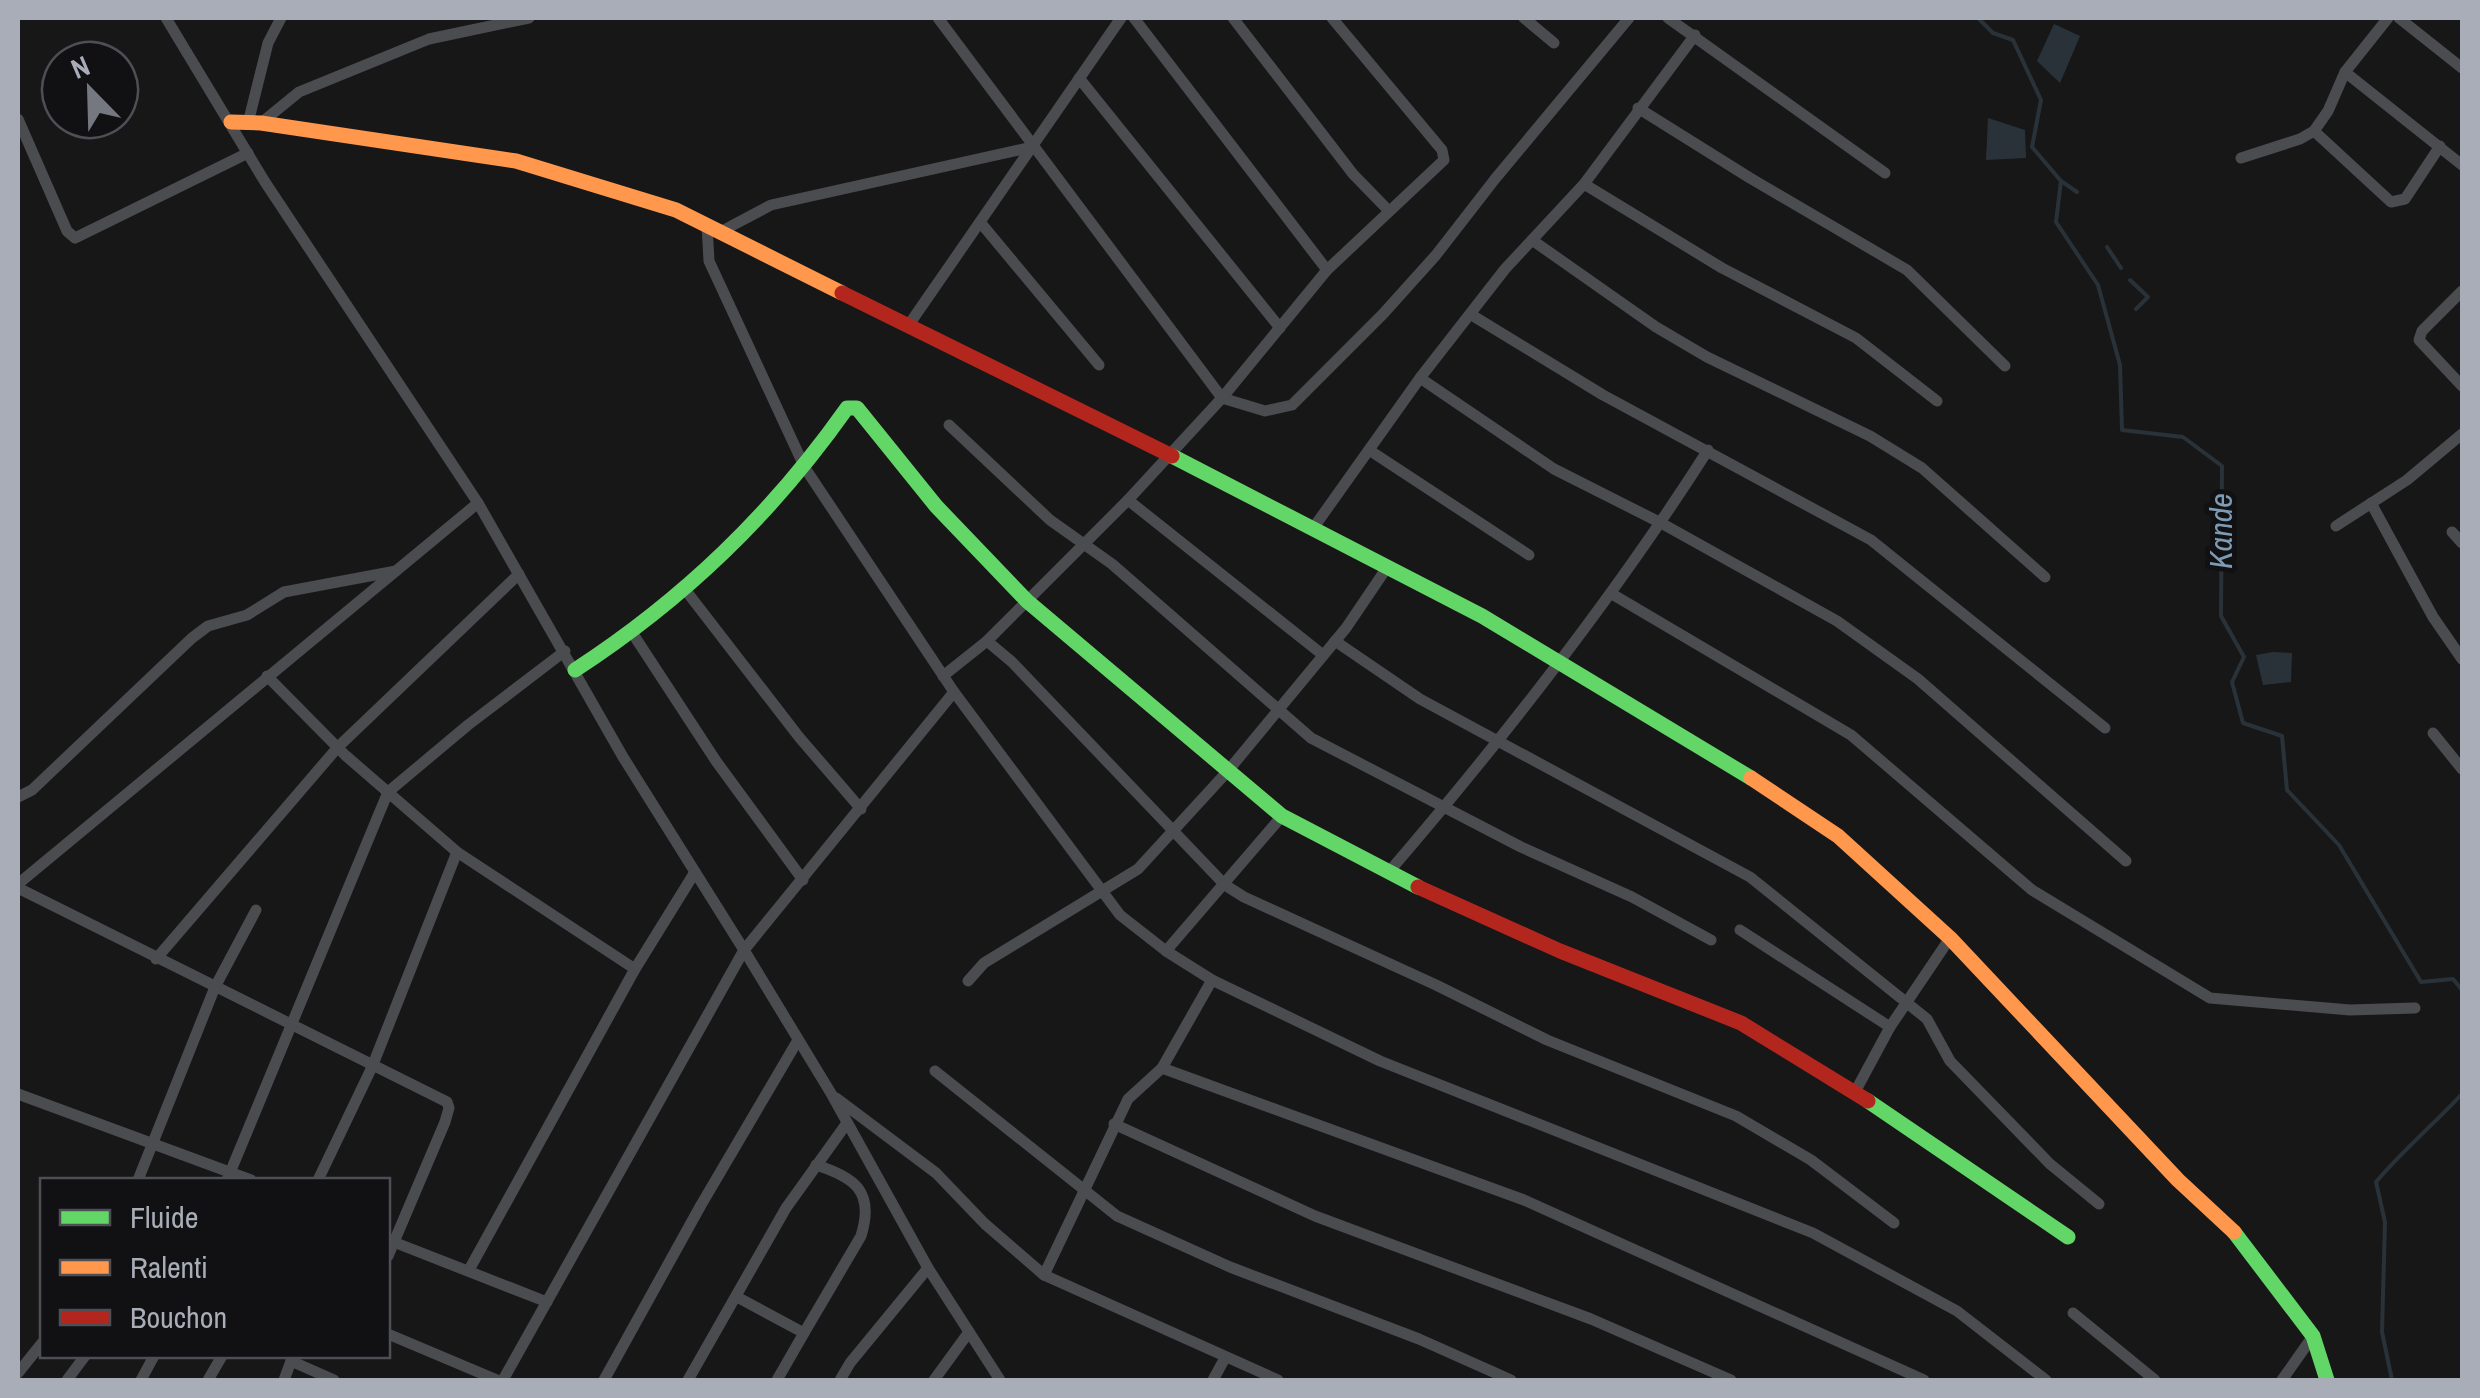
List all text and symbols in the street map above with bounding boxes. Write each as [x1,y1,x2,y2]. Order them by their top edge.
north arrow [40,40,140,140]
text: N [65,46,95,88]
water label: Kande [2199,493,2242,569]
legend [40,1178,390,1358]
text: Fluide [130,1197,198,1237]
text: Ralenti [130,1247,208,1287]
text: Bouchon [130,1297,227,1337]

